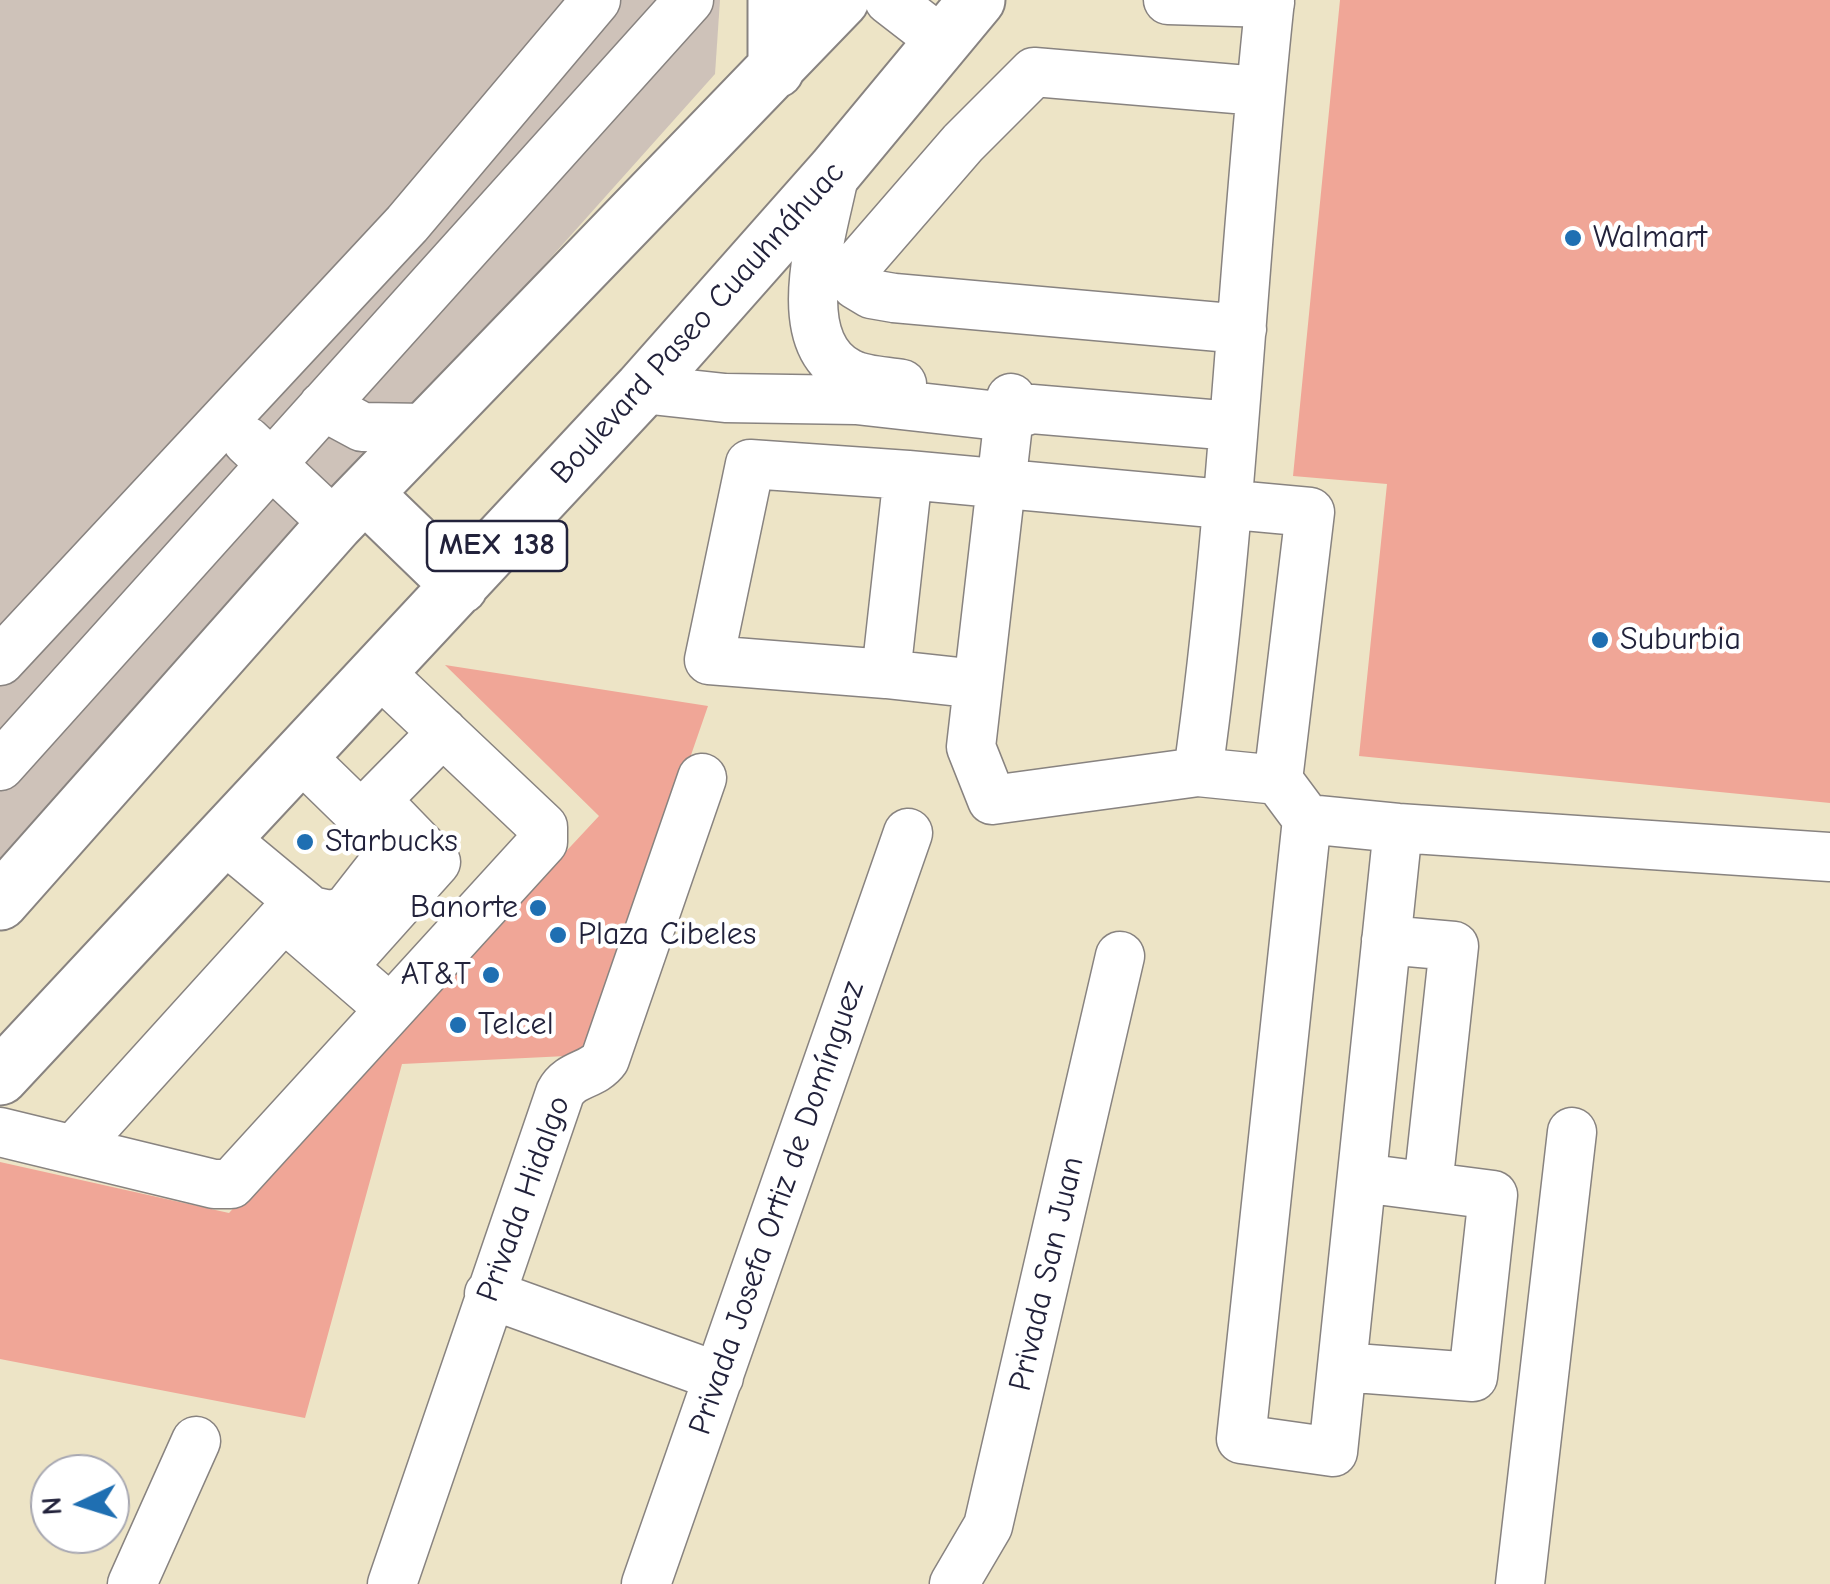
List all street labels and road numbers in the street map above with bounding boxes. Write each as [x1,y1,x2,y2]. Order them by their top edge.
street label: Boulevard Paseo Cuauhnáhuac [543,154,853,492]
road number: MEX 138 [427,521,567,571]
street label: Privada Josefa Ortiz de Domínguez [681,976,873,1440]
street label: Privada Hidalgo [469,1091,579,1307]
street label: Privada San Juan [1001,1153,1093,1395]

